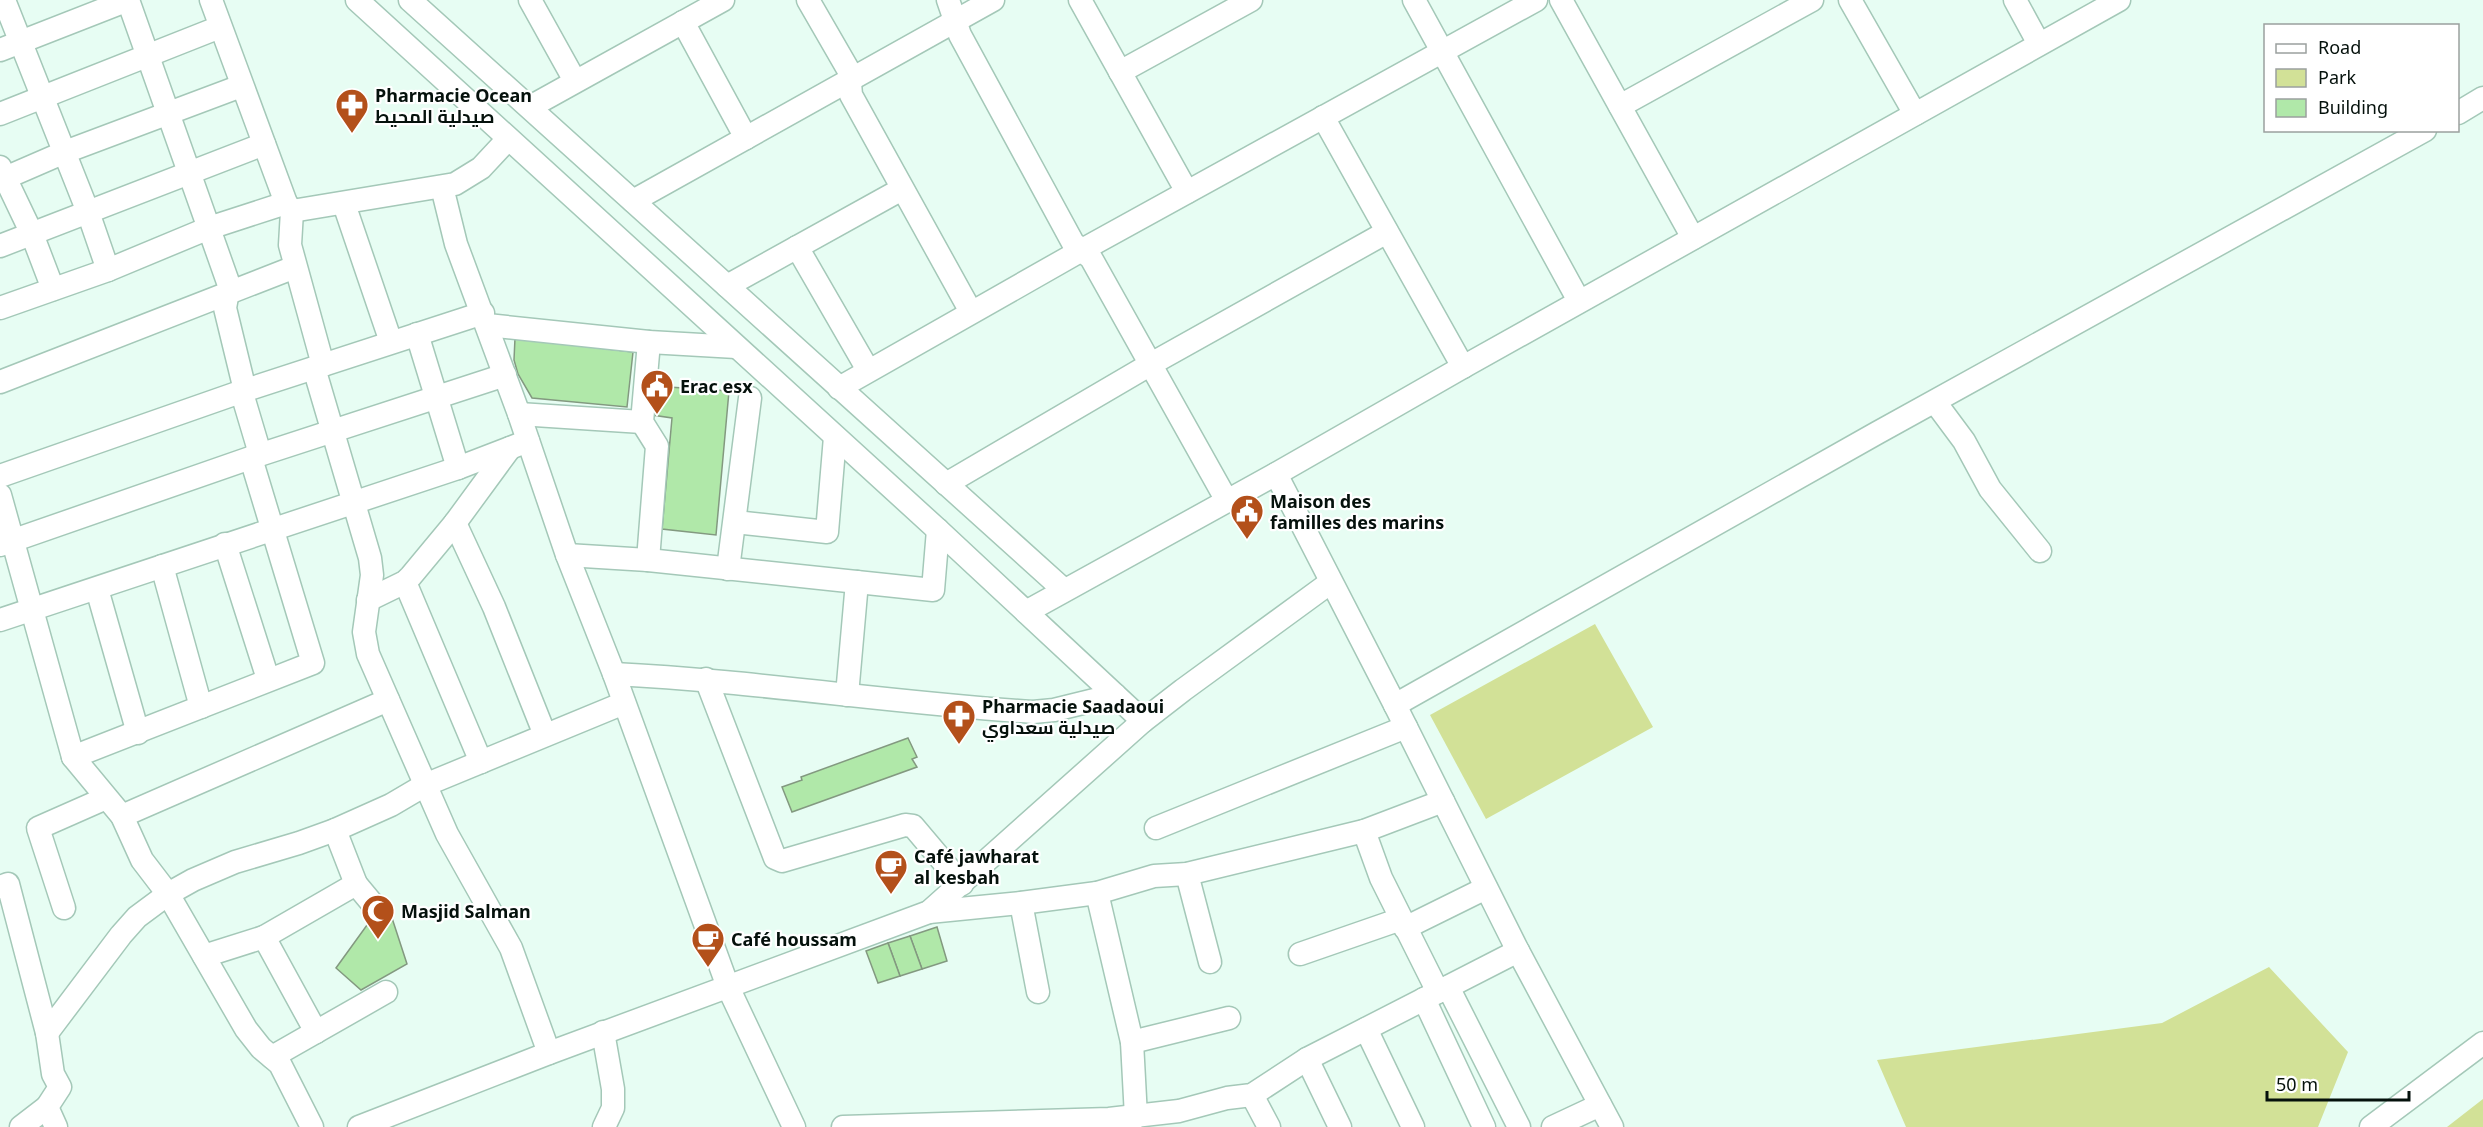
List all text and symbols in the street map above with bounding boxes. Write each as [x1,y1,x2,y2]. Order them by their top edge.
legend [2264,24,2459,132]
text: Road [2318,35,2361,59]
text: Park [2318,65,2356,89]
place label: Pharmacie Ocean صيدلية المحيط [375,83,532,128]
pharmacy icon: Pharmacie Ocean صيدلية المحيط [334,87,370,134]
text: Building [2318,95,2388,119]
public building icon: Erac esx [639,368,675,415]
place label: Erac esx [680,374,753,398]
place label: Maison des familles des marins [1270,489,1444,534]
public building icon: Maison des familles des marins [1229,493,1265,540]
place label: Pharmacie Saadaoui صيدلية سعداوي [982,694,1164,742]
pharmacy icon: Pharmacie Saadaoui صيدلية سعداوي [941,698,977,745]
place label: Café jawharat al kesbah [914,844,1039,889]
cafe icon: Café jawharat al kesbah [873,848,909,895]
mosque icon: Masjid Salman [360,893,396,940]
place label: Masjid Salman [401,899,531,923]
cafe icon: Café houssam [690,921,726,968]
place label: Café houssam [731,927,857,951]
scale bar [2267,1064,2410,1102]
text: 50 m [2276,1072,2318,1096]

